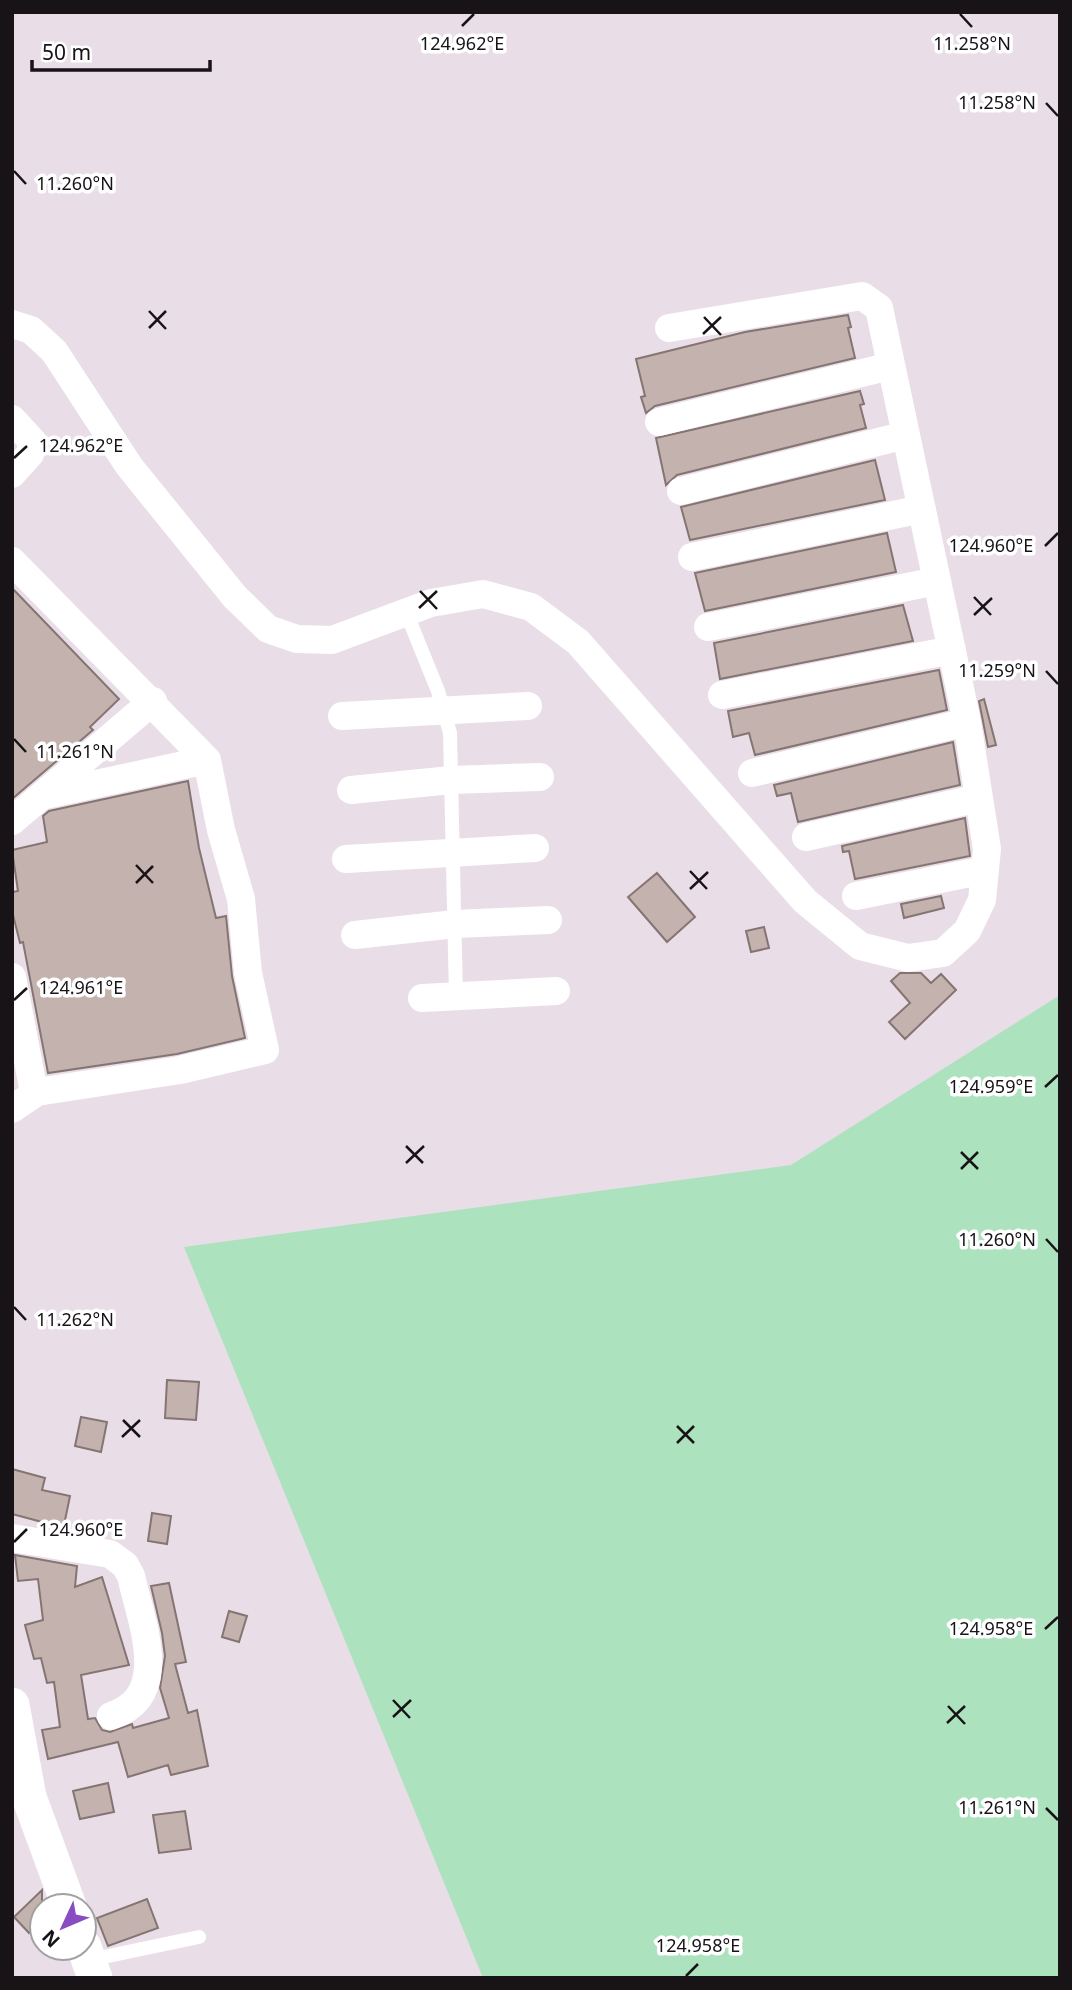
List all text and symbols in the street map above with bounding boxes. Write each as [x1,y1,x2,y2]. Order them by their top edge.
scale bar [32,28,210,72]
text: 124.962°E [420,31,504,55]
text: 11.258°N [933,31,1011,55]
text: 50 m [42,38,91,66]
text: 11.258°N [958,90,1036,114]
text: 11.260°N [36,171,114,195]
text: 124.962°E [39,433,123,457]
text: 124.960°E [949,533,1033,557]
text: 11.259°N [958,658,1036,682]
text: 11.261°N [36,739,114,763]
text: 124.961°E [39,975,123,999]
text: 124.959°E [949,1074,1033,1098]
text: 11.260°N [958,1227,1036,1251]
text: 11.262°N [36,1307,114,1331]
text: 124.960°E [39,1517,123,1541]
text: 124.958°E [949,1616,1033,1640]
text: 11.261°N [958,1795,1036,1819]
north arrow [28,1892,98,1962]
text: N [36,1924,65,1953]
text: 124.958°E [656,1933,740,1957]

